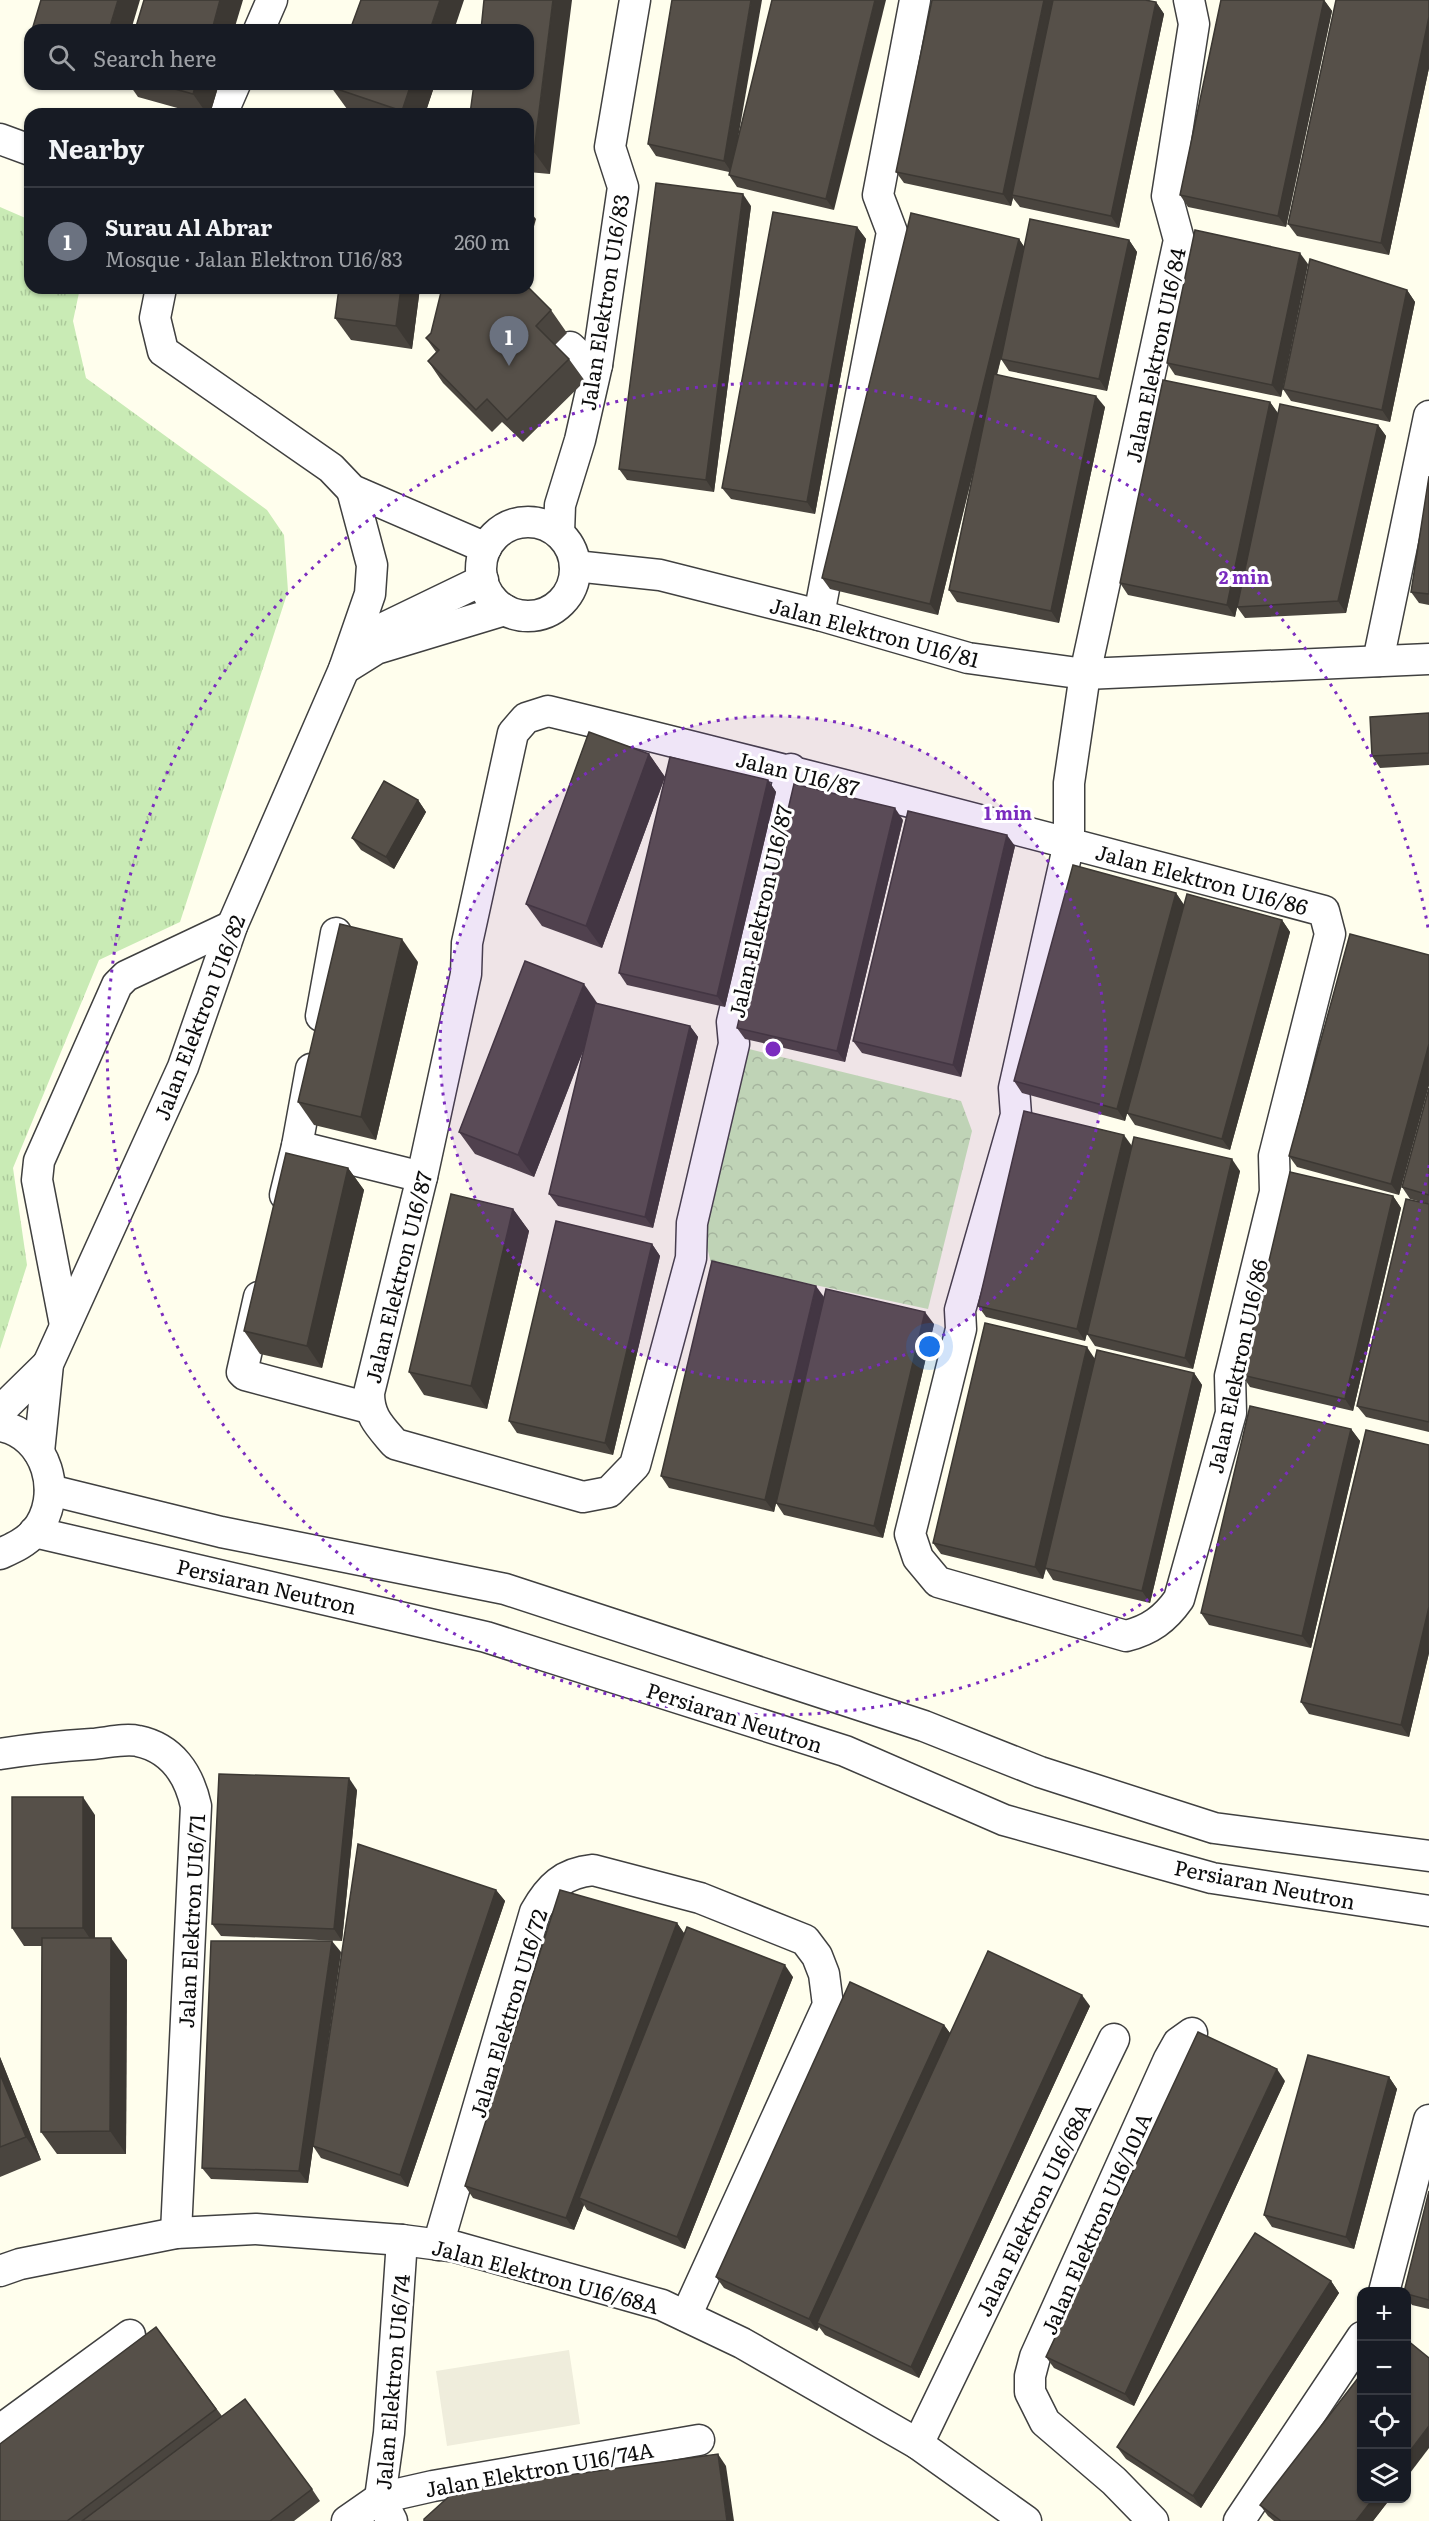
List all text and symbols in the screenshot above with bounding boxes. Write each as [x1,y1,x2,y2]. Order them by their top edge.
search box [24,24,534,90]
icon: search [45,41,78,74]
text: Search here [93,41,216,74]
text: Nearby [48,128,144,167]
street label: Jalan Elektron U16/83 [571,192,635,412]
text: Surau Al Abrar [105,210,272,243]
text: 1 [63,226,72,256]
text: 260 m [454,226,510,256]
text: Mosque · Jalan Elektron U16/83 [105,243,403,273]
street label: Jalan Elektron U16/84 [1116,244,1192,465]
pin: 1 [490,316,528,366]
text: 2 min [1219,563,1270,590]
street label: Jalan Elektron U16/81 [767,588,984,674]
street label: Jalan U16/87 [733,742,863,802]
text: 1 min [984,799,1033,826]
street label: Jalan Elektron U16/87 [719,801,799,1020]
street label: Jalan Elektron U16/86 [1092,835,1312,921]
street label: Jalan Elektron U16/82 [145,910,251,1124]
centre of rings [763,1039,783,1059]
street label: Jalan Elektron U16/87 [356,1167,438,1386]
street label: Jalan Elektron U16/86 [1198,1256,1274,1476]
your location [915,1332,944,1361]
street label: Persiaran Neutron [174,1549,360,1621]
street label: Persiaran Neutron [643,1673,827,1759]
street label: Jalan Elektron U16/71 [169,1813,211,2029]
street label: Persiaran Neutron [1172,1850,1358,1916]
street label: Jalan Elektron U16/72 [460,1905,554,2121]
street label: Jalan Elektron U16/68A [967,2097,1097,2321]
street label: Jalan Elektron U16/101A [1032,2106,1158,2339]
street label: Jalan Elektron U16/68A [429,2230,663,2320]
street label: Jalan Elektron U16/74 [366,2272,416,2491]
map controls [1357,2287,1411,2503]
button: + [1357,2287,1411,2341]
button: − [1357,2341,1411,2395]
button: locate [1357,2395,1411,2449]
street label: Jalan Elektron U16/74A [422,2433,656,2503]
button: layers [1357,2449,1411,2503]

